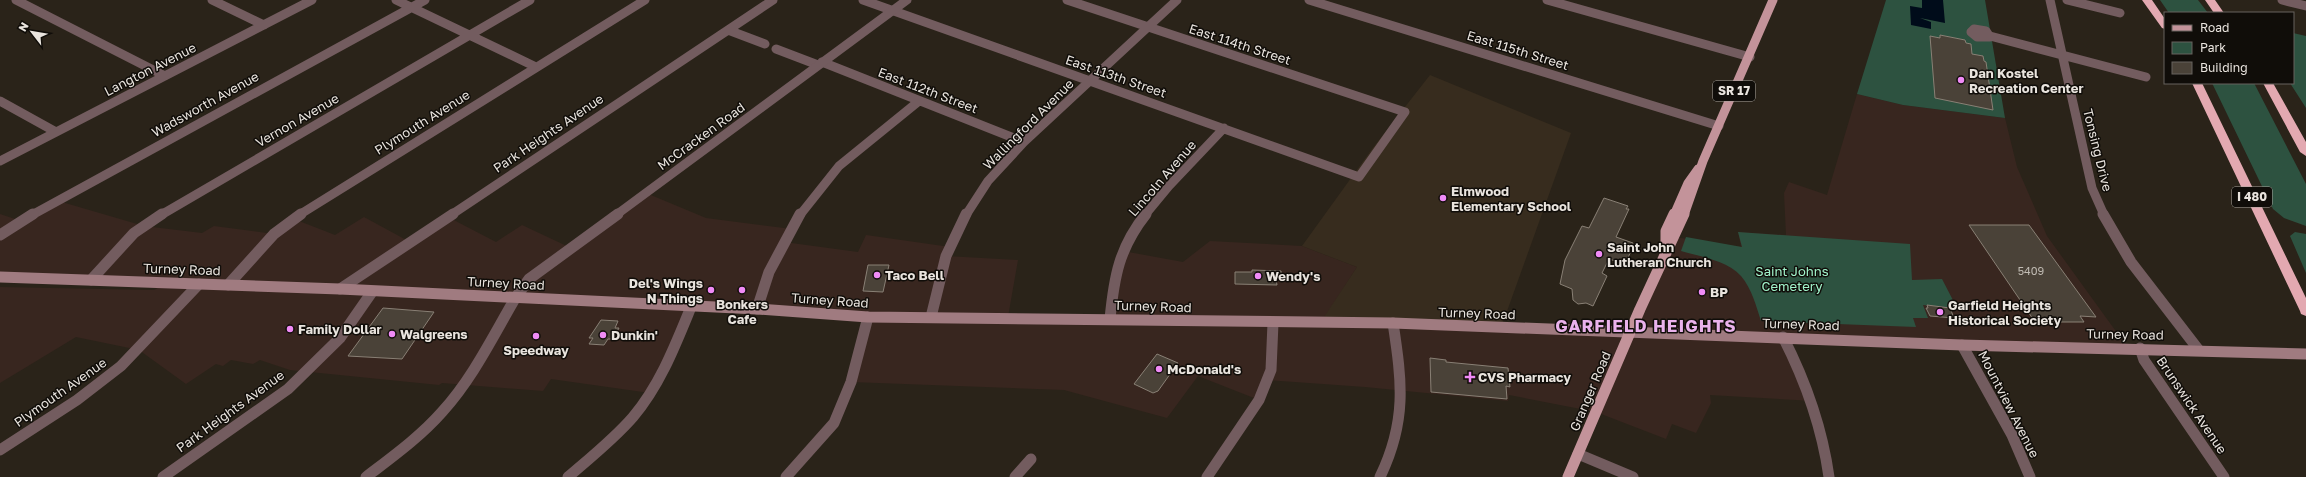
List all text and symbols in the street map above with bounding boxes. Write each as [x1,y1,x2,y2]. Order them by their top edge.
north arrow [12,12,52,52]
legend [2164,12,2294,84]
text: N [15,20,31,34]
street label: East 114th Street [1187,20,1293,68]
text: Road [2200,20,2229,35]
street label: East 115th Street [1465,27,1571,73]
street label: Langton Avenue [101,39,199,99]
text: Park [2200,40,2226,55]
street label: East 113th Street [1063,51,1169,101]
text: Building [2200,60,2248,75]
street label: East 112th Street [876,64,980,116]
place label: Dan Kostel Recreation Center [1969,65,2083,96]
street label: Wadsworth Avenue [149,68,261,140]
street label: Wallingford Avenue [979,75,1077,173]
marker: Dan Kostel Recreation Center [1956,75,1966,85]
road number: SR 17 [1713,81,1755,101]
street label: Plymouth Avenue [371,86,473,158]
street label: Vernon Avenue [253,90,341,150]
street label: Park Heights Avenue [490,90,606,176]
street label: McCracken Road [654,99,748,173]
street label: Tonsing Drive [2080,107,2116,193]
street label: Lincoln Avenue [1125,137,1199,219]
place label: Elmwood Elementary School [1451,183,1572,214]
road number: I 480 [2232,187,2272,207]
marker: Elmwood Elementary School [1438,193,1448,203]
place label: Saint John Lutheran Church [1607,239,1711,270]
marker: Saint John Lutheran Church [1594,249,1604,259]
street label: Turney Road [143,260,221,278]
park label: Saint Johns Cemetery [1755,263,1829,294]
house number: 5409 [2018,264,2044,277]
place label: Taco Bell [885,267,945,283]
place label: Wendy's [1266,268,1321,284]
marker: Taco Bell [872,270,882,280]
marker: Wendy's [1253,271,1263,281]
street label: Turney Road [467,273,545,293]
place label: Del's Wings N Things [629,275,703,306]
place label: BP [1710,284,1728,300]
marker: Del's Wings N Things [706,285,716,295]
marker: Bonkers Cafe [737,285,747,295]
marker: BP [1697,287,1707,297]
street label: Turney Road [791,289,869,311]
place label: Bonkers Cafe [716,296,768,327]
street label: Turney Road [1114,297,1192,315]
place label: Garfield Heights Historical Society [1948,297,2061,328]
street label: Turney Road [1438,304,1516,322]
marker: Garfield Heights Historical Society [1935,307,1945,317]
district label: GARFIELD HEIGHTS [1555,315,1737,336]
street label: Turney Road [1762,315,1840,333]
place label: Family Dollar [298,321,382,337]
marker: Family Dollar [285,324,295,334]
street label: Turney Road [2086,325,2164,343]
place label: Walgreens [400,326,468,342]
place label: Dunkin' [611,327,658,343]
marker: Walgreens [387,329,397,339]
marker: Dunkin' [598,330,608,340]
marker: Speedway [531,331,541,341]
place label: Speedway [503,342,569,358]
street label: Mountview Avenue [1975,348,2043,460]
street label: Granger Road [1566,349,1614,433]
street label: Brunswick Avenue [2153,353,2231,457]
street label: Plymouth Avenue [11,354,109,430]
place label: McDonald's [1167,361,1241,377]
marker: McDonald's [1154,364,1164,374]
street label: Park Heights Avenue [173,367,287,455]
place label: CVS Pharmacy [1478,369,1571,385]
marker: CVS Pharmacy [1465,372,1475,382]

